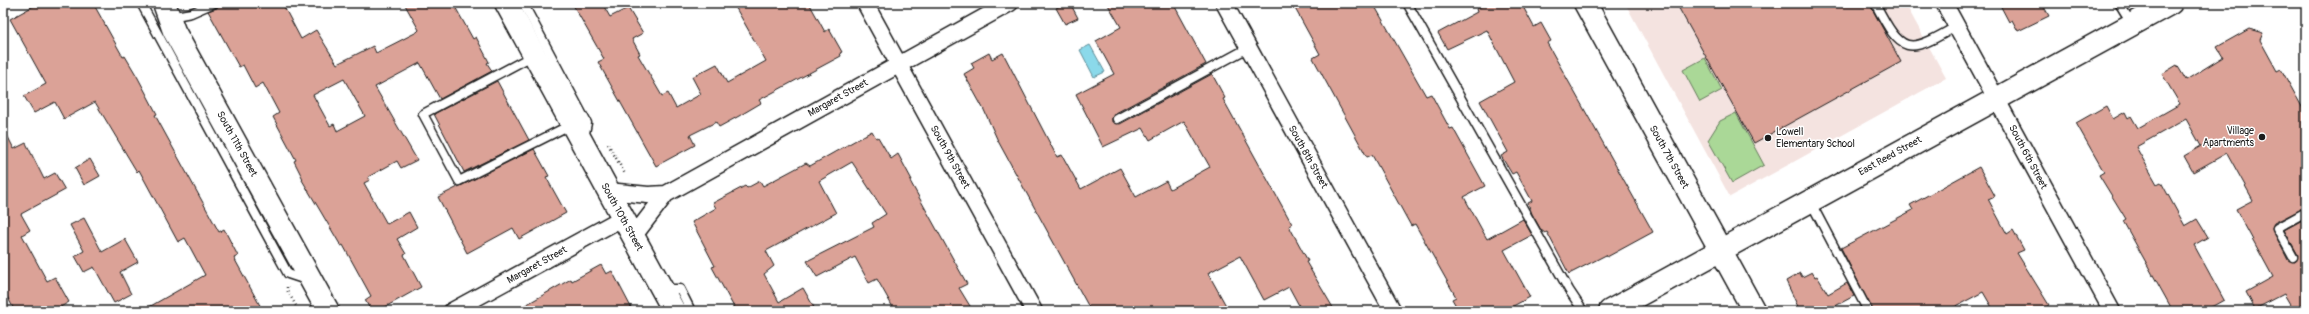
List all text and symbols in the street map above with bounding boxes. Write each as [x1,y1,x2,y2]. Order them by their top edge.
street label: Margaret Street [806,76,871,119]
street label: South 11th Street [214,109,260,180]
street label: South 9th Street [928,123,973,191]
street label: South 8th Street [1286,123,1331,191]
street label: South 7th Street [1647,123,1692,192]
street label: South 6th Street [2006,123,2050,192]
place label: Village Apartments [2203,125,2255,149]
place label: Lowell Elementary School [1776,126,1855,150]
marker: Village Apartments [2257,132,2267,142]
marker: Lowell Elementary School [1763,133,1773,143]
street label: East Reed Street [1856,133,1925,178]
street label: South 10th Street [598,181,646,254]
street label: Margaret Street [505,243,570,286]

